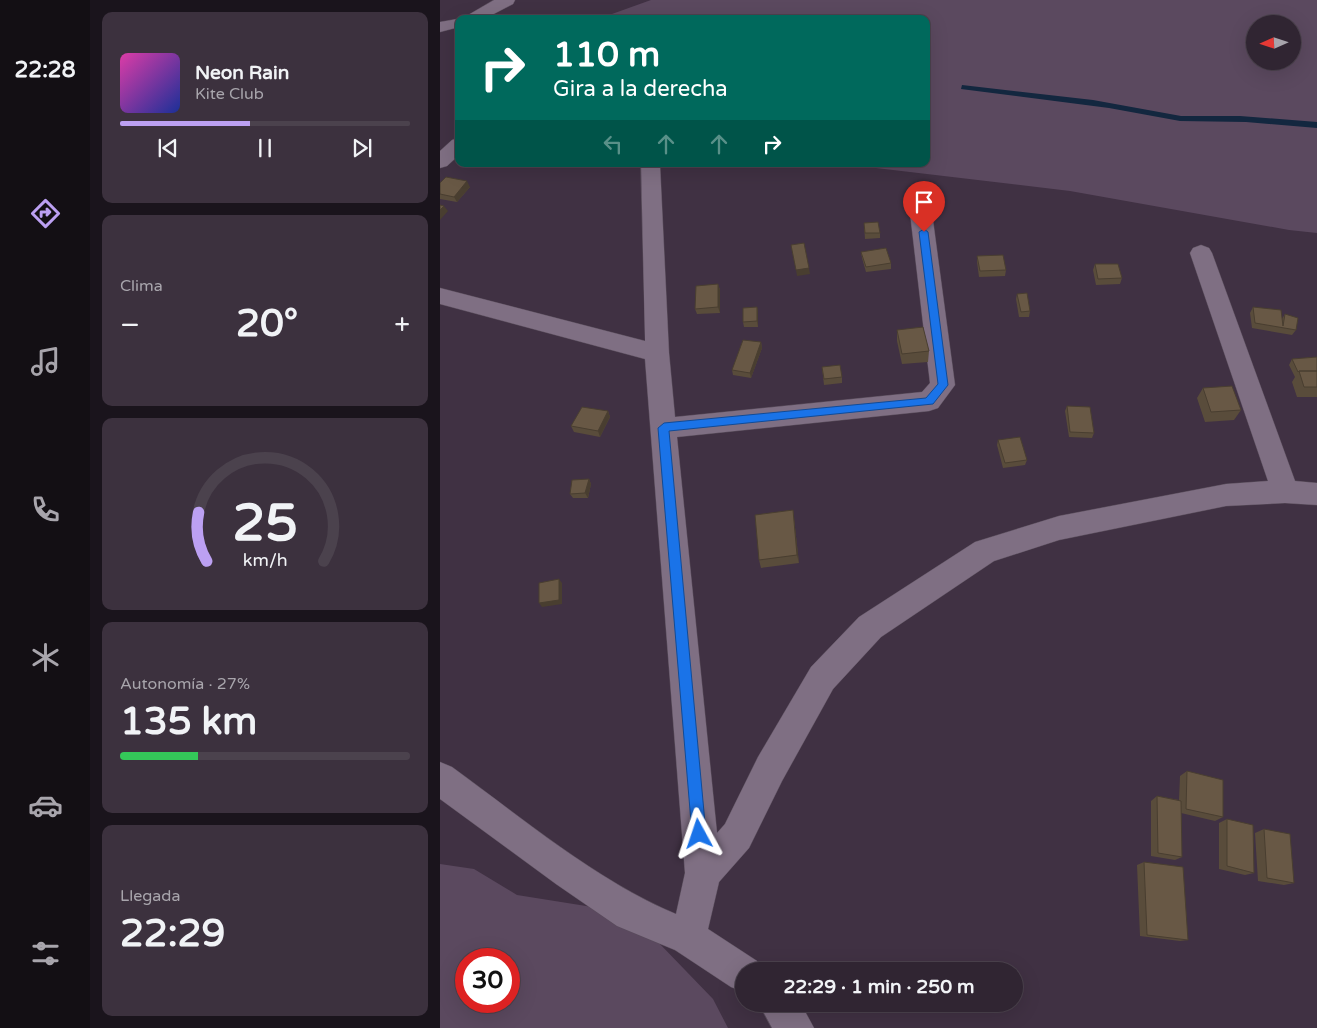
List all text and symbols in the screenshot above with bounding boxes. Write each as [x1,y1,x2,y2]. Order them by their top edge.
north arrow [1246,15,1301,70]
map controls [1246,15,1301,70]
text: 110 m [553,34,660,76]
icon: right [470,35,535,100]
text: 22:28 [15,57,75,83]
text: Neon Rain [195,62,289,84]
text: Gira a la derecha [553,76,728,102]
text: Kite Club [195,84,264,104]
icon: left [599,130,627,158]
icon: ahead [652,130,680,158]
icon: ahead [705,130,733,158]
icon: right [758,130,786,158]
icon: previous [154,134,182,162]
icon: pause [251,134,279,162]
icon: next [348,134,376,162]
pin [903,181,945,232]
icon: arrive [910,188,938,216]
icon: directions [28,196,63,231]
text: Clima [120,276,163,296]
text: 20° [236,301,298,347]
text: − [120,308,140,342]
text: + [394,308,410,342]
icon: music [28,344,63,379]
icon: phone [28,492,63,527]
text: 25 [232,492,298,555]
text: km/h [243,550,287,571]
icon: climate [28,640,63,675]
text: Autonomía · 27% [120,674,250,694]
text: 135 km [120,699,257,745]
icon: car [28,788,63,823]
position arrow [672,807,724,859]
text: Llegada [120,886,180,906]
text: 22:29 [120,911,225,957]
icon: filters [28,936,63,971]
speed limit sign: 30 [455,948,520,1013]
text: 22:29 · 1 min · 250 m [783,976,975,998]

